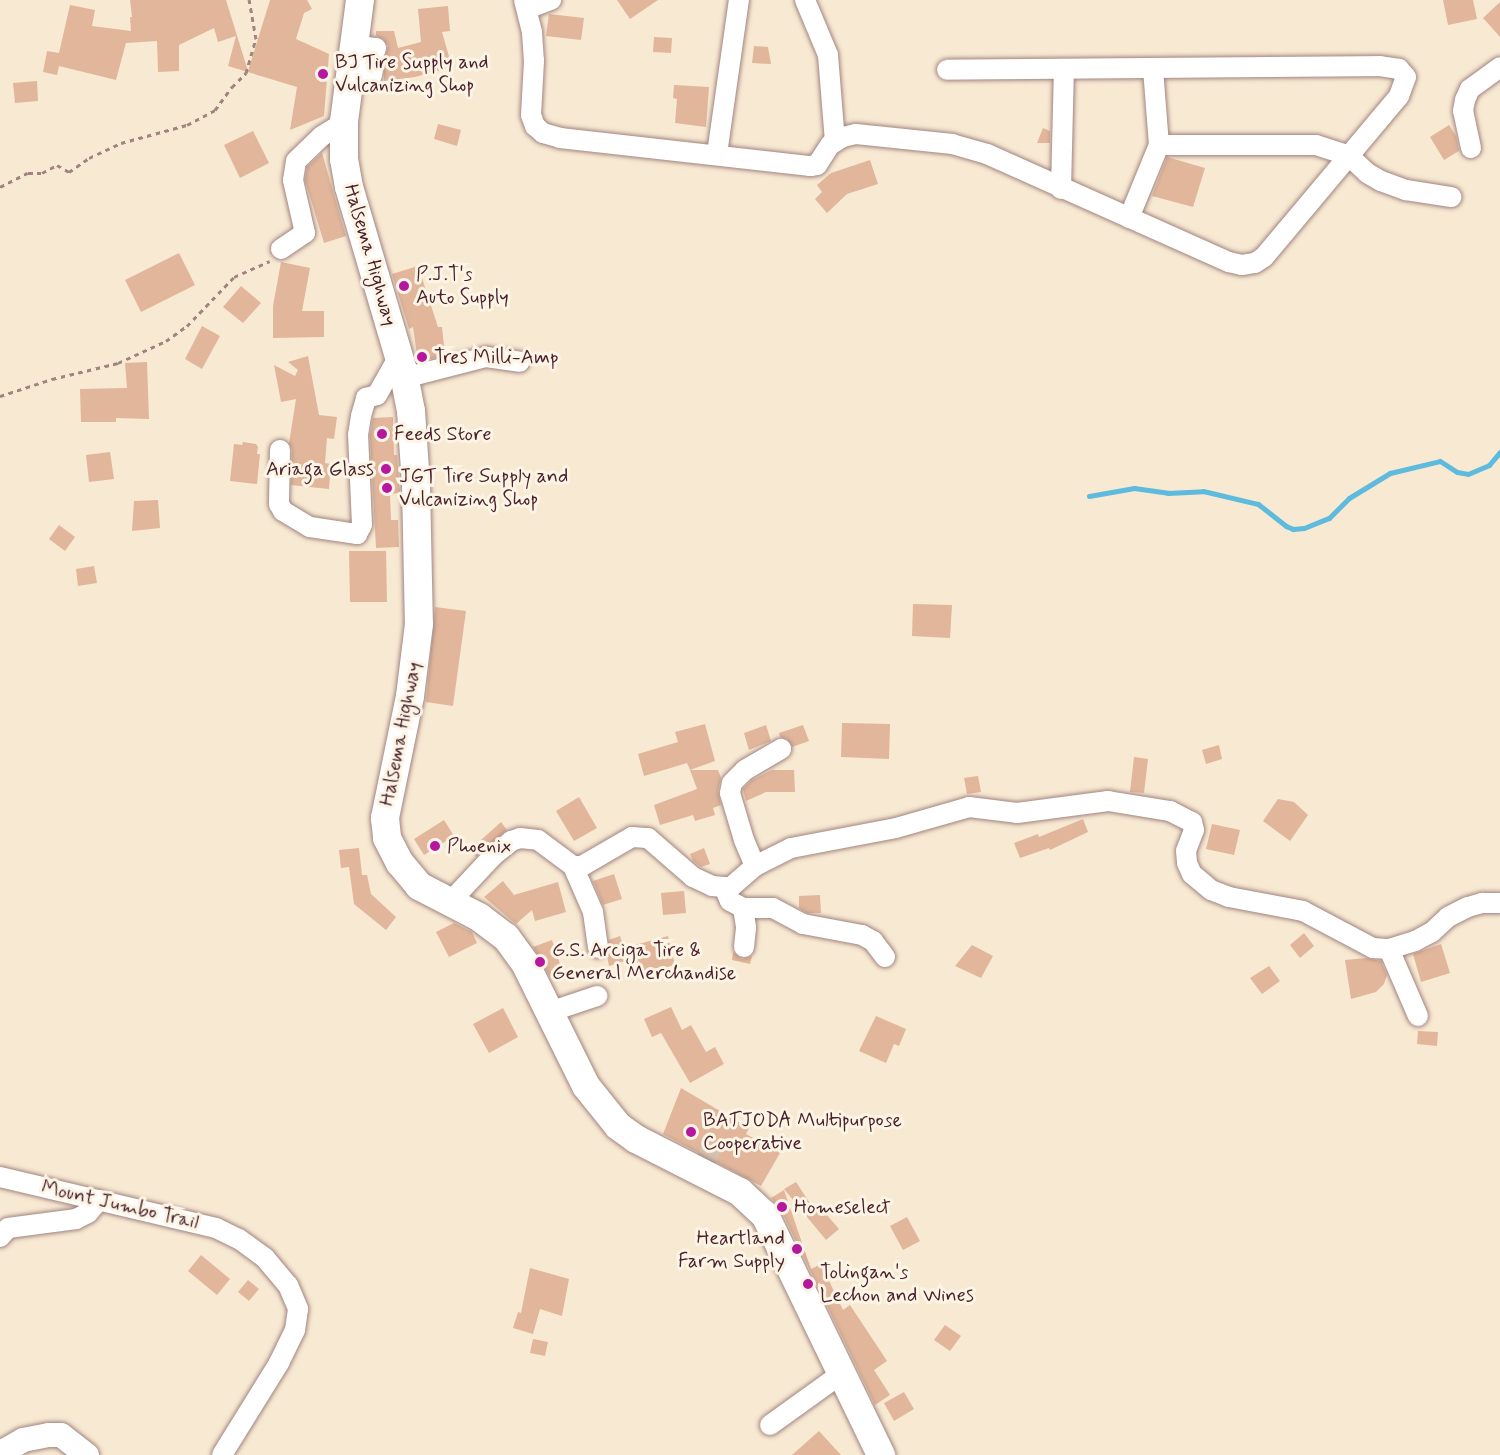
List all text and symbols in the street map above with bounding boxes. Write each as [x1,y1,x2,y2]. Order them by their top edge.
place label: BJ Tire Supply and Vulcanizing Shop [335,51,487,98]
marker: BJ Tire Supply and Vulcanizing Shop [316,67,330,81]
street label: Halsema Highway [338,180,402,330]
place label: P.J.T's Auto Supply [416,262,511,309]
marker: P.J.T's Auto Supply [397,279,411,293]
place label: Tres Milli-Amp [434,345,558,369]
marker: Tres Milli-Amp [415,350,429,364]
place label: Feeds Store [394,422,491,446]
marker: Feeds Store [375,427,389,441]
place label: Ariaga Glass [266,457,374,481]
marker: Ariaga Glass [379,462,393,476]
place label: JGT Tire Supply and Vulcanizing Shop [399,464,566,511]
marker: JGT Tire Supply and Vulcanizing Shop [380,481,394,495]
street label: Halsema Highway [375,659,427,809]
place label: Phoenix [447,834,511,858]
marker: Phoenix [428,839,442,853]
place label: G.S. Arciga Tire & General Merchandise [552,939,734,986]
marker: G.S. Arciga Tire & General Merchandise [533,955,547,969]
place label: BATJODA Multipurpose Cooperative [703,1108,902,1155]
marker: BATJODA Multipurpose Cooperative [684,1125,698,1139]
street label: Mount Jumbo Trail [39,1175,201,1235]
place label: Homeselect [794,1195,891,1219]
marker: Homeselect [775,1200,789,1214]
place label: Heartland Farm Supply [678,1226,785,1273]
marker: Heartland Farm Supply [790,1242,804,1256]
place label: Tolingan's Lechon and Wines [820,1260,972,1307]
marker: Tolingan's Lechon and Wines [801,1277,815,1291]

